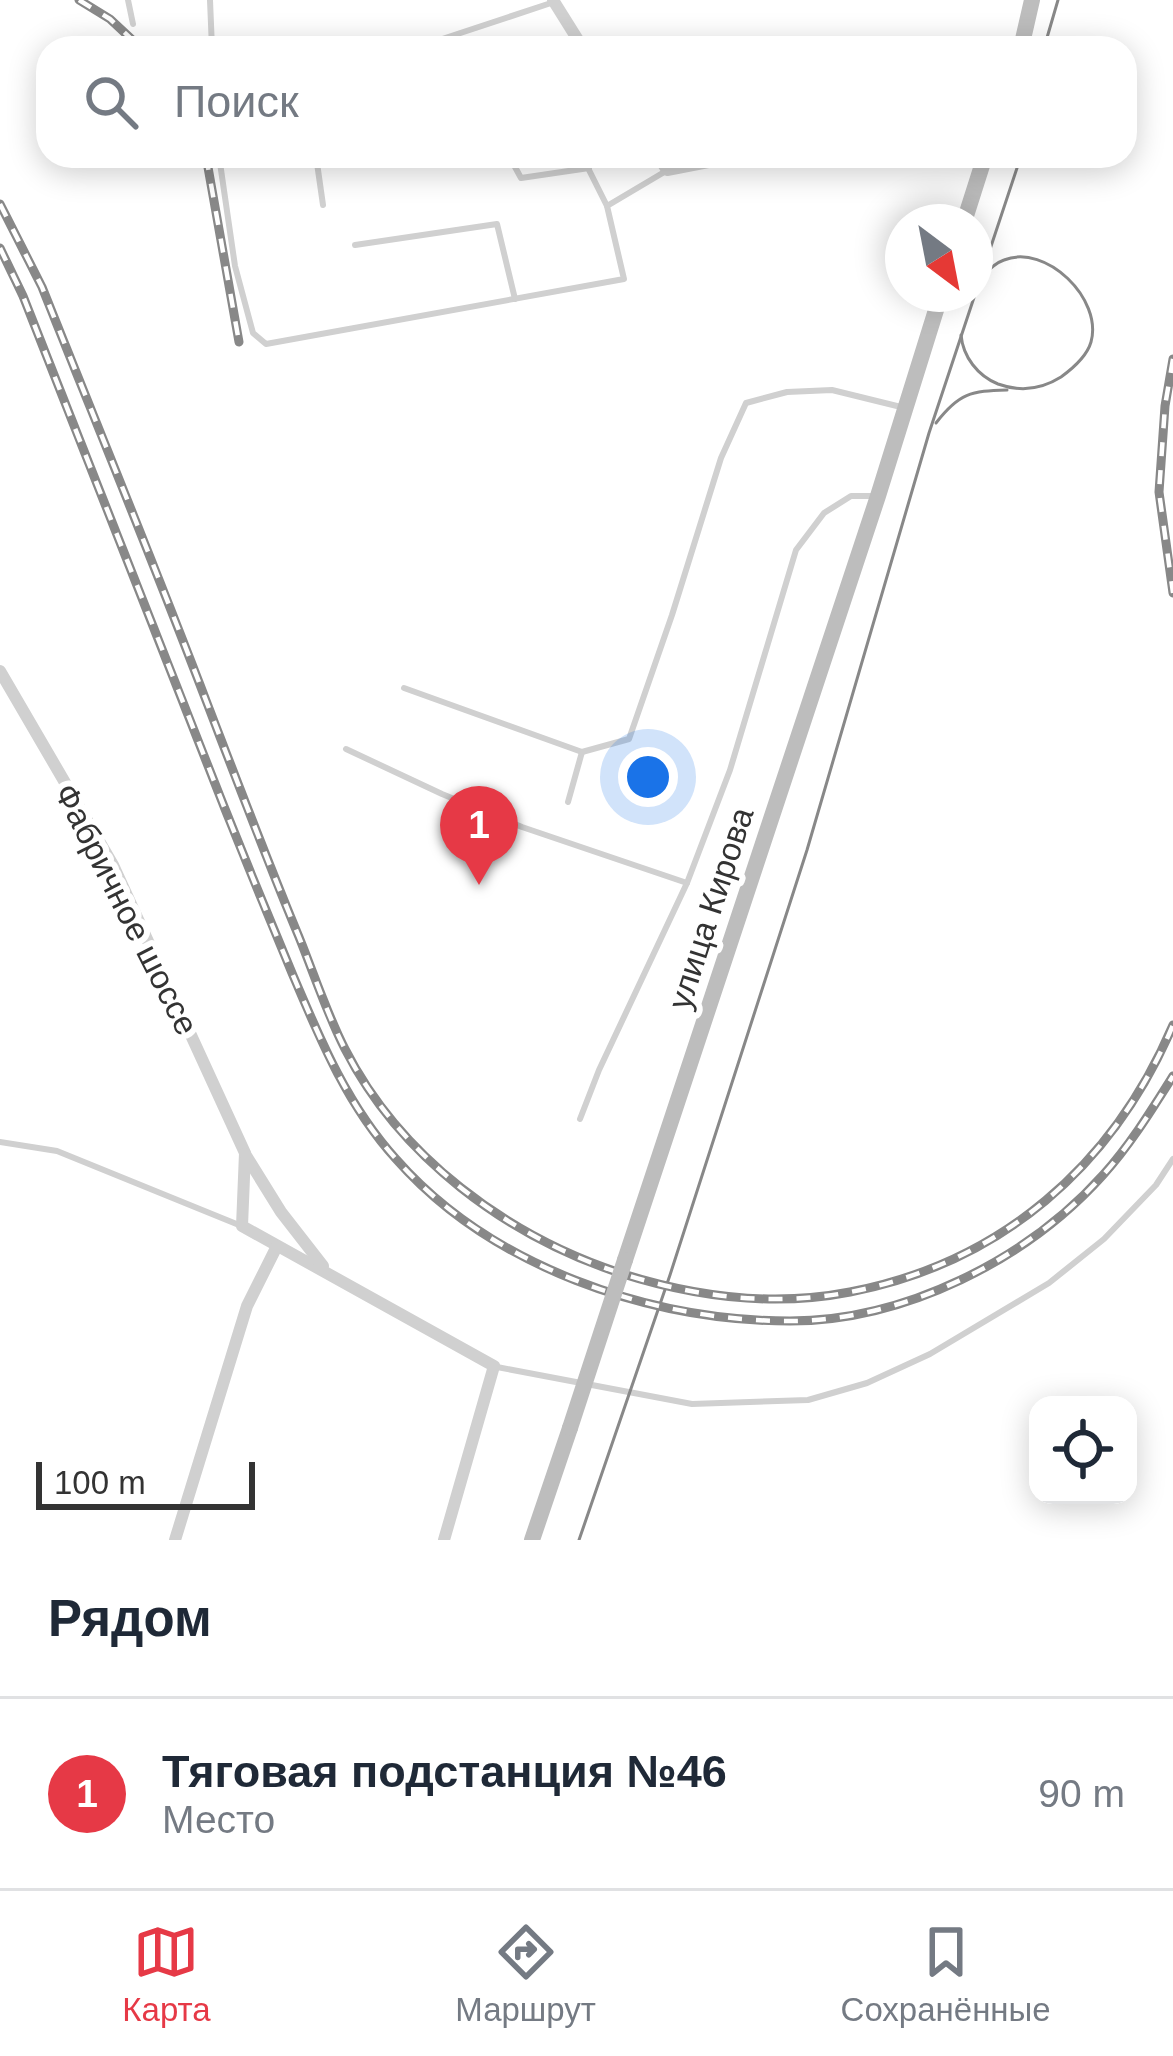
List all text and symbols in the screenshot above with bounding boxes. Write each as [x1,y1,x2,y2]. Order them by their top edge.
search box [36,36,1137,168]
icon: search [78,69,144,135]
text: Поиск [174,76,299,127]
north arrow [885,204,993,312]
your location [618,747,678,807]
street label: Фабричное шоссе [47,778,206,1041]
pin: 1 [440,786,518,885]
street label: улица Кирова [660,802,761,1014]
map controls [1029,1396,1137,1504]
button: locate [1029,1396,1137,1504]
scale bar [36,1456,255,1509]
text: 100 m [54,1464,146,1501]
text: Рядом [48,1590,212,1647]
text: Тяговая подстанция №46 [162,1746,727,1797]
text: 1 [76,1772,98,1815]
text: 90 m [1038,1772,1125,1815]
text: Место [162,1798,275,1841]
tab: Карта [122,1919,211,2029]
tab: Маршрут [455,1919,596,2029]
tab: Сохранённые [841,1919,1051,2029]

